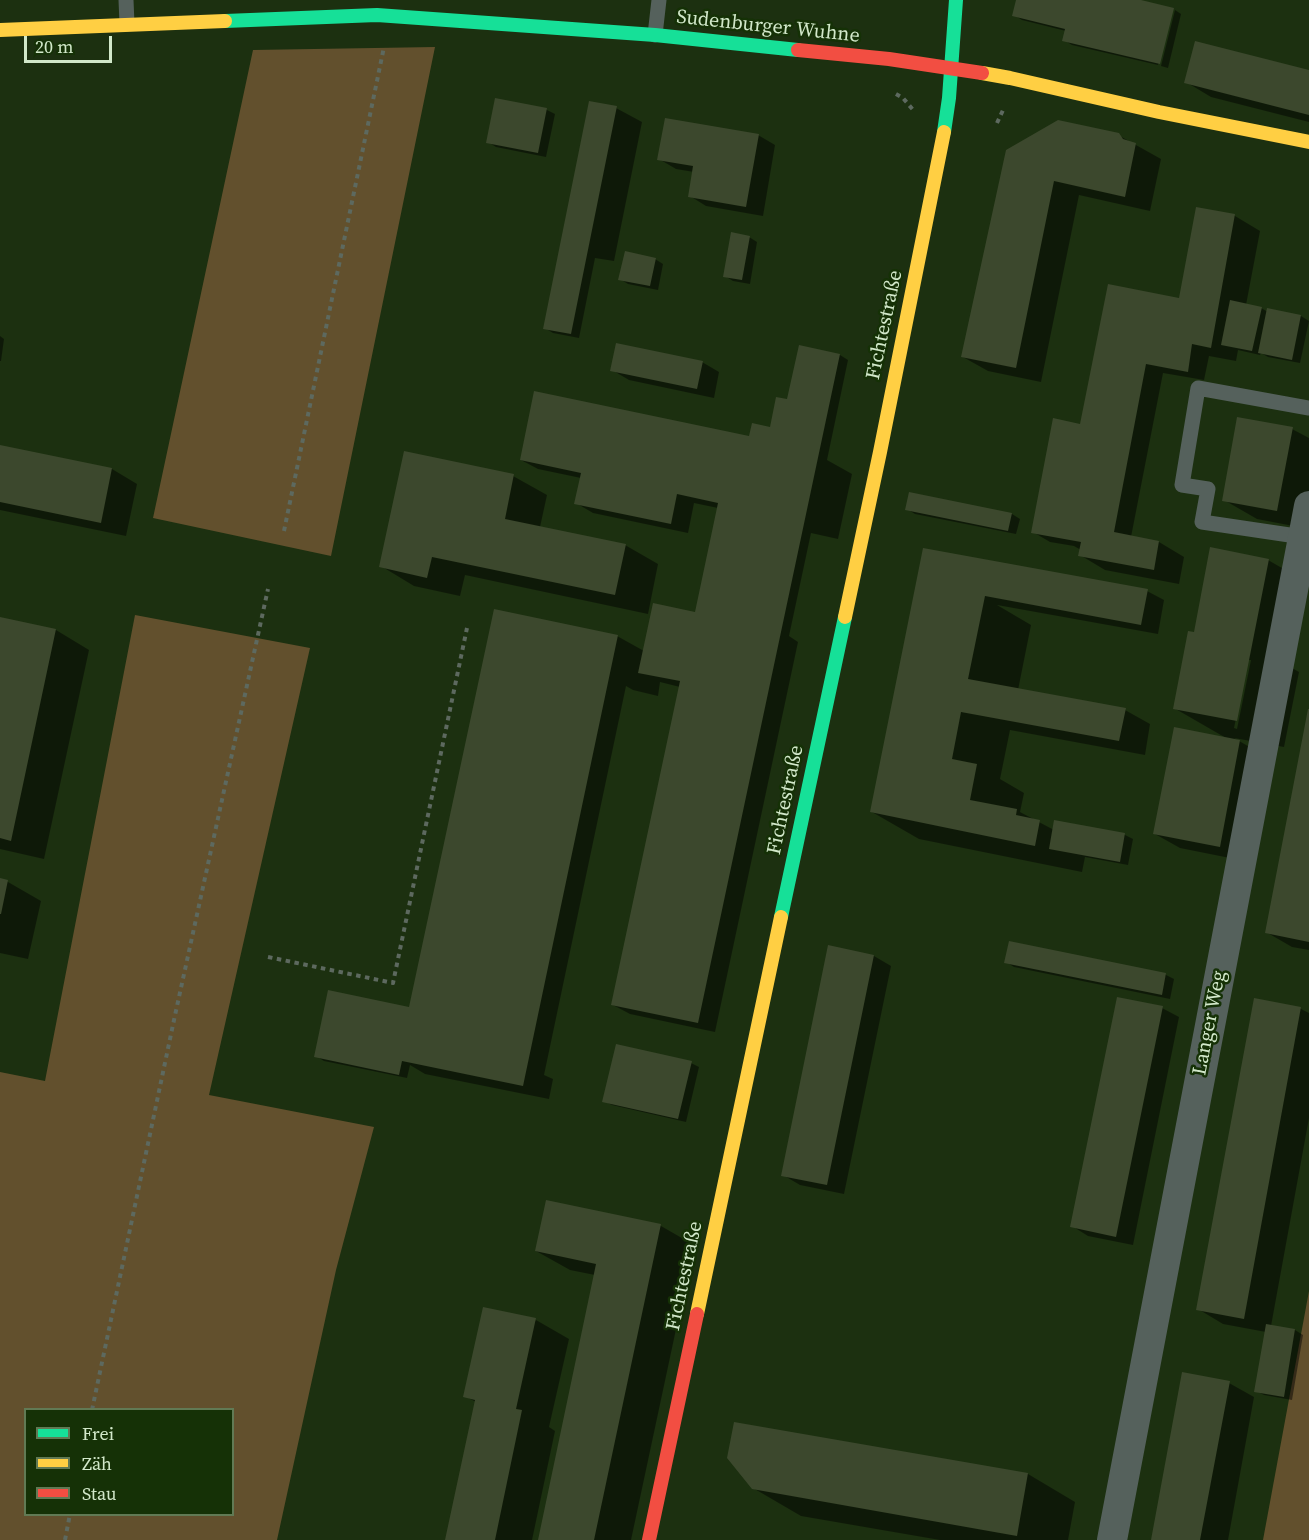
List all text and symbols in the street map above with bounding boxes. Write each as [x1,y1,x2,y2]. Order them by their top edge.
street label: Sudenburger Wuhne [675,5,861,49]
scale bar [27,24,116,62]
text: 20 m [35,34,73,59]
street label: Fichtestraße [862,268,908,382]
street label: Fichtestraße [763,743,809,857]
street label: Langer Weg [1188,969,1232,1077]
street label: Fichtestraße [662,1219,708,1333]
legend [24,1408,234,1516]
text: Frei [82,1421,114,1446]
text: Zäh [82,1451,112,1476]
text: Stau [82,1481,117,1506]

